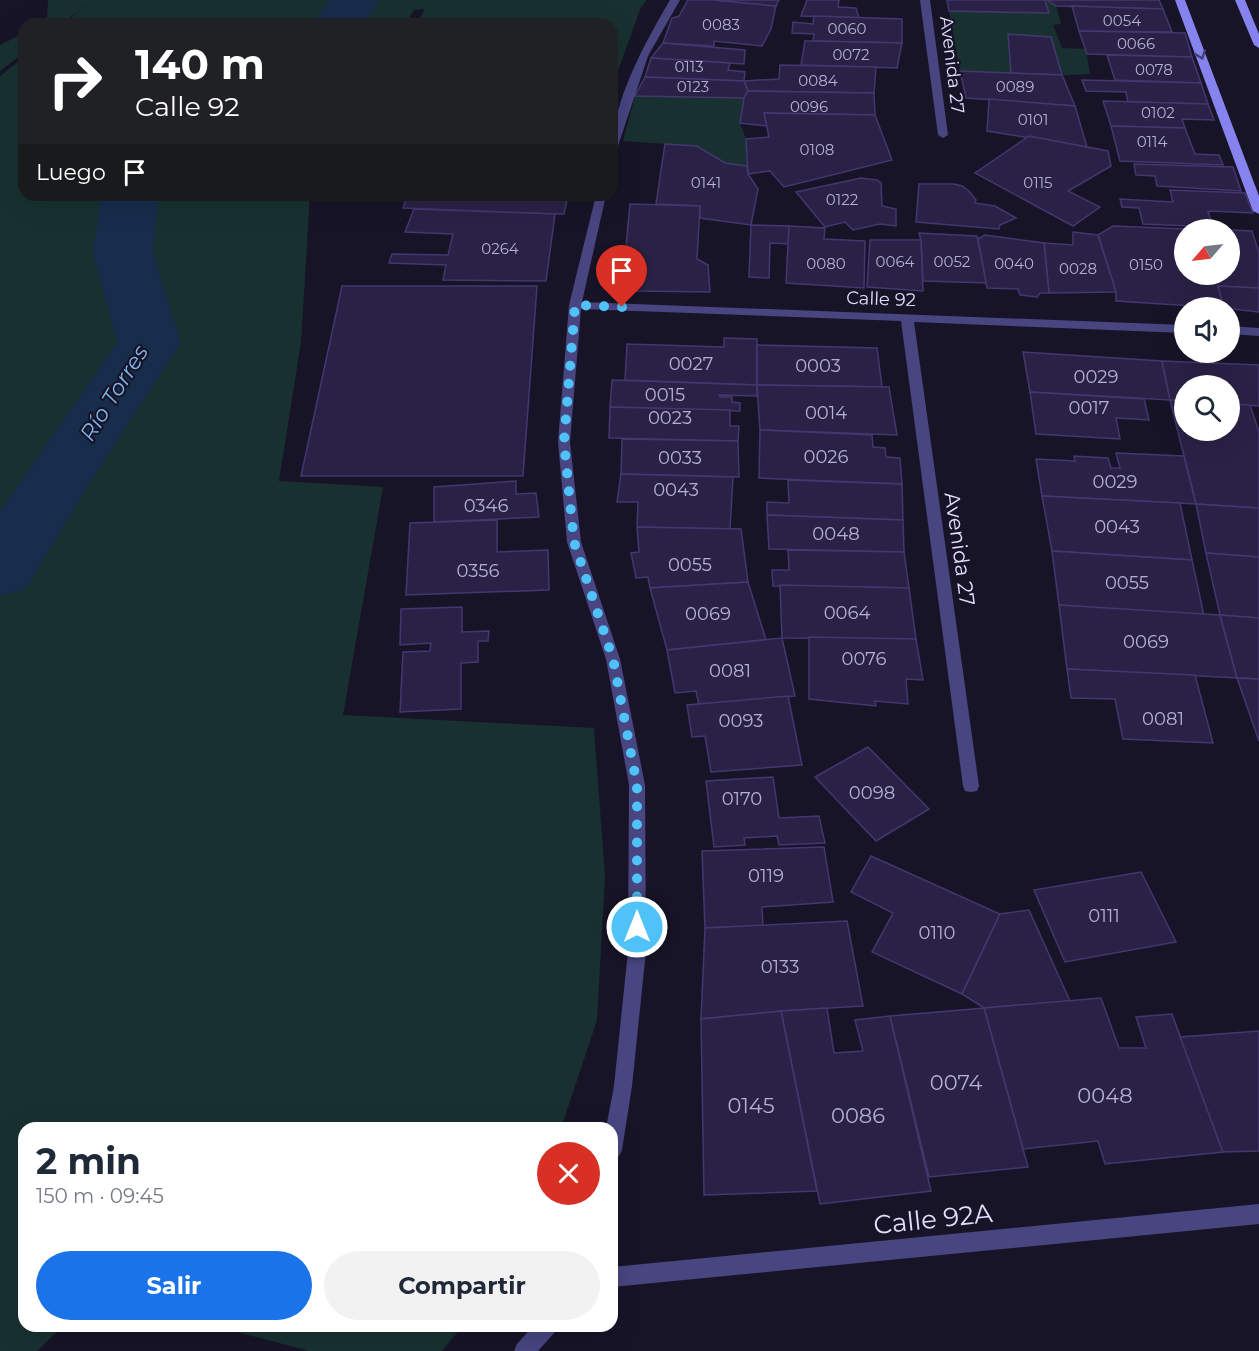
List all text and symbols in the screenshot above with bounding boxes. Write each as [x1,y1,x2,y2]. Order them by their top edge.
house number: 0054 [1103,11,1141,30]
house number: 0083 [702,15,740,34]
street label: Avenida 27 [935,15,969,115]
house number: 0060 [828,19,867,38]
house number: 0066 [1117,34,1155,53]
text: 140 m [135,38,265,90]
icon: right [36,42,114,120]
house number: 0072 [832,45,870,64]
one-way arrow [1193,49,1206,60]
house number: 0113 [674,57,704,76]
house number: 0078 [1135,60,1173,79]
house number: 0084 [798,71,838,90]
house number: 0123 [677,77,709,96]
house number: 0089 [996,77,1034,96]
text: Calle 92 [135,90,240,123]
house number: 0096 [790,97,828,116]
house number: 0102 [1141,103,1175,122]
house number: 0101 [1018,110,1048,129]
house number: 0114 [1137,132,1167,151]
house number: 0108 [800,140,834,159]
icon: arrive [118,156,151,189]
text: Luego [36,159,106,186]
house number: 0141 [691,173,721,192]
house number: 0115 [1023,173,1053,192]
house number: 0122 [826,190,858,209]
north arrow [1174,219,1240,285]
map controls [1174,219,1240,441]
house number: 0264 [481,239,519,258]
pin [596,245,647,307]
house number: 0064 [876,252,915,271]
house number: 0052 [934,252,970,271]
icon: arrive [605,254,638,287]
house number: 0080 [806,254,846,273]
house number: 0040 [994,254,1034,273]
house number: 0150 [1129,255,1163,274]
house number: 0028 [1059,259,1097,278]
street label: Calle 92 [846,287,916,311]
button: sound [1174,297,1240,363]
water label: Río Torres [74,340,154,446]
house number: 0027 [669,353,713,375]
house number: 0003 [795,355,841,377]
house number: 0029 [1073,366,1119,388]
button: search [1174,375,1240,441]
house number: 0015 [645,384,685,406]
house number: 0017 [1069,397,1109,419]
house number: 0014 [805,402,847,424]
house number: 0023 [648,407,692,429]
house number: 0026 [804,446,849,468]
house number: 0033 [658,447,702,469]
house number: 0029 [1092,471,1138,493]
house number: 0043 [653,479,699,501]
street label: Avenida 27 [940,491,980,607]
house number: 0346 [464,495,508,517]
house number: 0043 [1094,516,1140,538]
house number: 0048 [812,523,860,545]
house number: 0055 [668,554,712,576]
house number: 0356 [457,560,499,582]
house number: 0055 [1105,572,1149,594]
house number: 0064 [824,602,870,624]
house number: 0069 [685,603,731,625]
house number: 0069 [1123,631,1169,653]
house number: 0076 [842,648,886,670]
house number: 0081 [709,660,751,682]
house number: 0081 [1142,708,1184,730]
house number: 0093 [719,710,763,732]
house number: 0098 [849,782,895,804]
house number: 0170 [722,788,762,810]
house number: 0119 [748,865,784,887]
position arrow [605,895,669,959]
house number: 0111 [1088,905,1120,927]
house number: 0110 [919,922,955,944]
house number: 0133 [761,956,799,978]
house number: 0074 [930,1070,982,1095]
house number: 0048 [1077,1083,1133,1108]
house number: 0145 [727,1093,775,1118]
house number: 0086 [831,1103,885,1128]
text: 2 min [36,1139,141,1183]
button: close [537,1142,600,1205]
text: 150 m · 09:45 [36,1184,164,1208]
street label: Calle 92A [872,1197,994,1241]
button: Salir [36,1251,312,1320]
button: Compartir [324,1251,600,1320]

